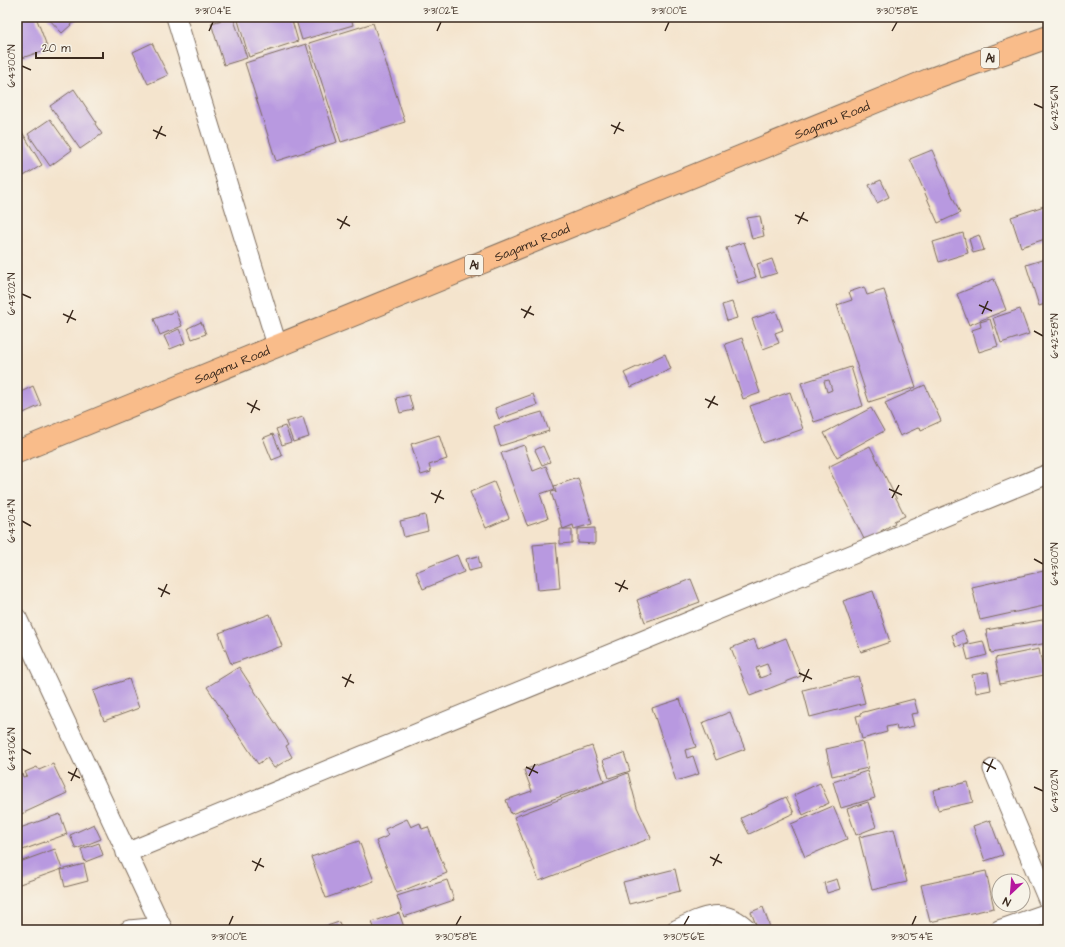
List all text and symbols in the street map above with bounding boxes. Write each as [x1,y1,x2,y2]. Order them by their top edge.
text: 3°31'04"E [195,4,231,18]
text: 3°31'02"E [423,4,459,18]
text: 3°31'00"E [651,4,687,18]
text: 3°30'58"E [876,4,918,18]
scale bar [36,34,103,60]
text: 20 m [42,40,71,57]
text: 6°43'00"N [5,44,19,88]
road number: A1 [981,48,999,68]
text: 6°42'56"N [1048,86,1062,130]
street label: Sagamu Road [792,97,873,144]
street label: Sagamu Road [492,219,573,266]
road number: A1 [465,255,483,275]
text: 6°43'02"N [5,273,19,315]
text: 6°42'58"N [1048,314,1062,358]
street label: Sagamu Road [192,342,273,389]
text: 6°43'04"N [5,499,19,543]
text: 6°43'00"N [1048,542,1062,586]
text: 6°43'06"N [5,727,19,771]
text: 6°43'02"N [1048,770,1062,812]
north arrow [991,873,1031,913]
text: N [1000,893,1013,910]
text: 3°31'00"E [211,930,247,944]
text: 3°30'58"E [435,930,477,944]
text: 3°30'56"E [663,930,705,944]
text: 3°30'54"E [891,930,933,944]

